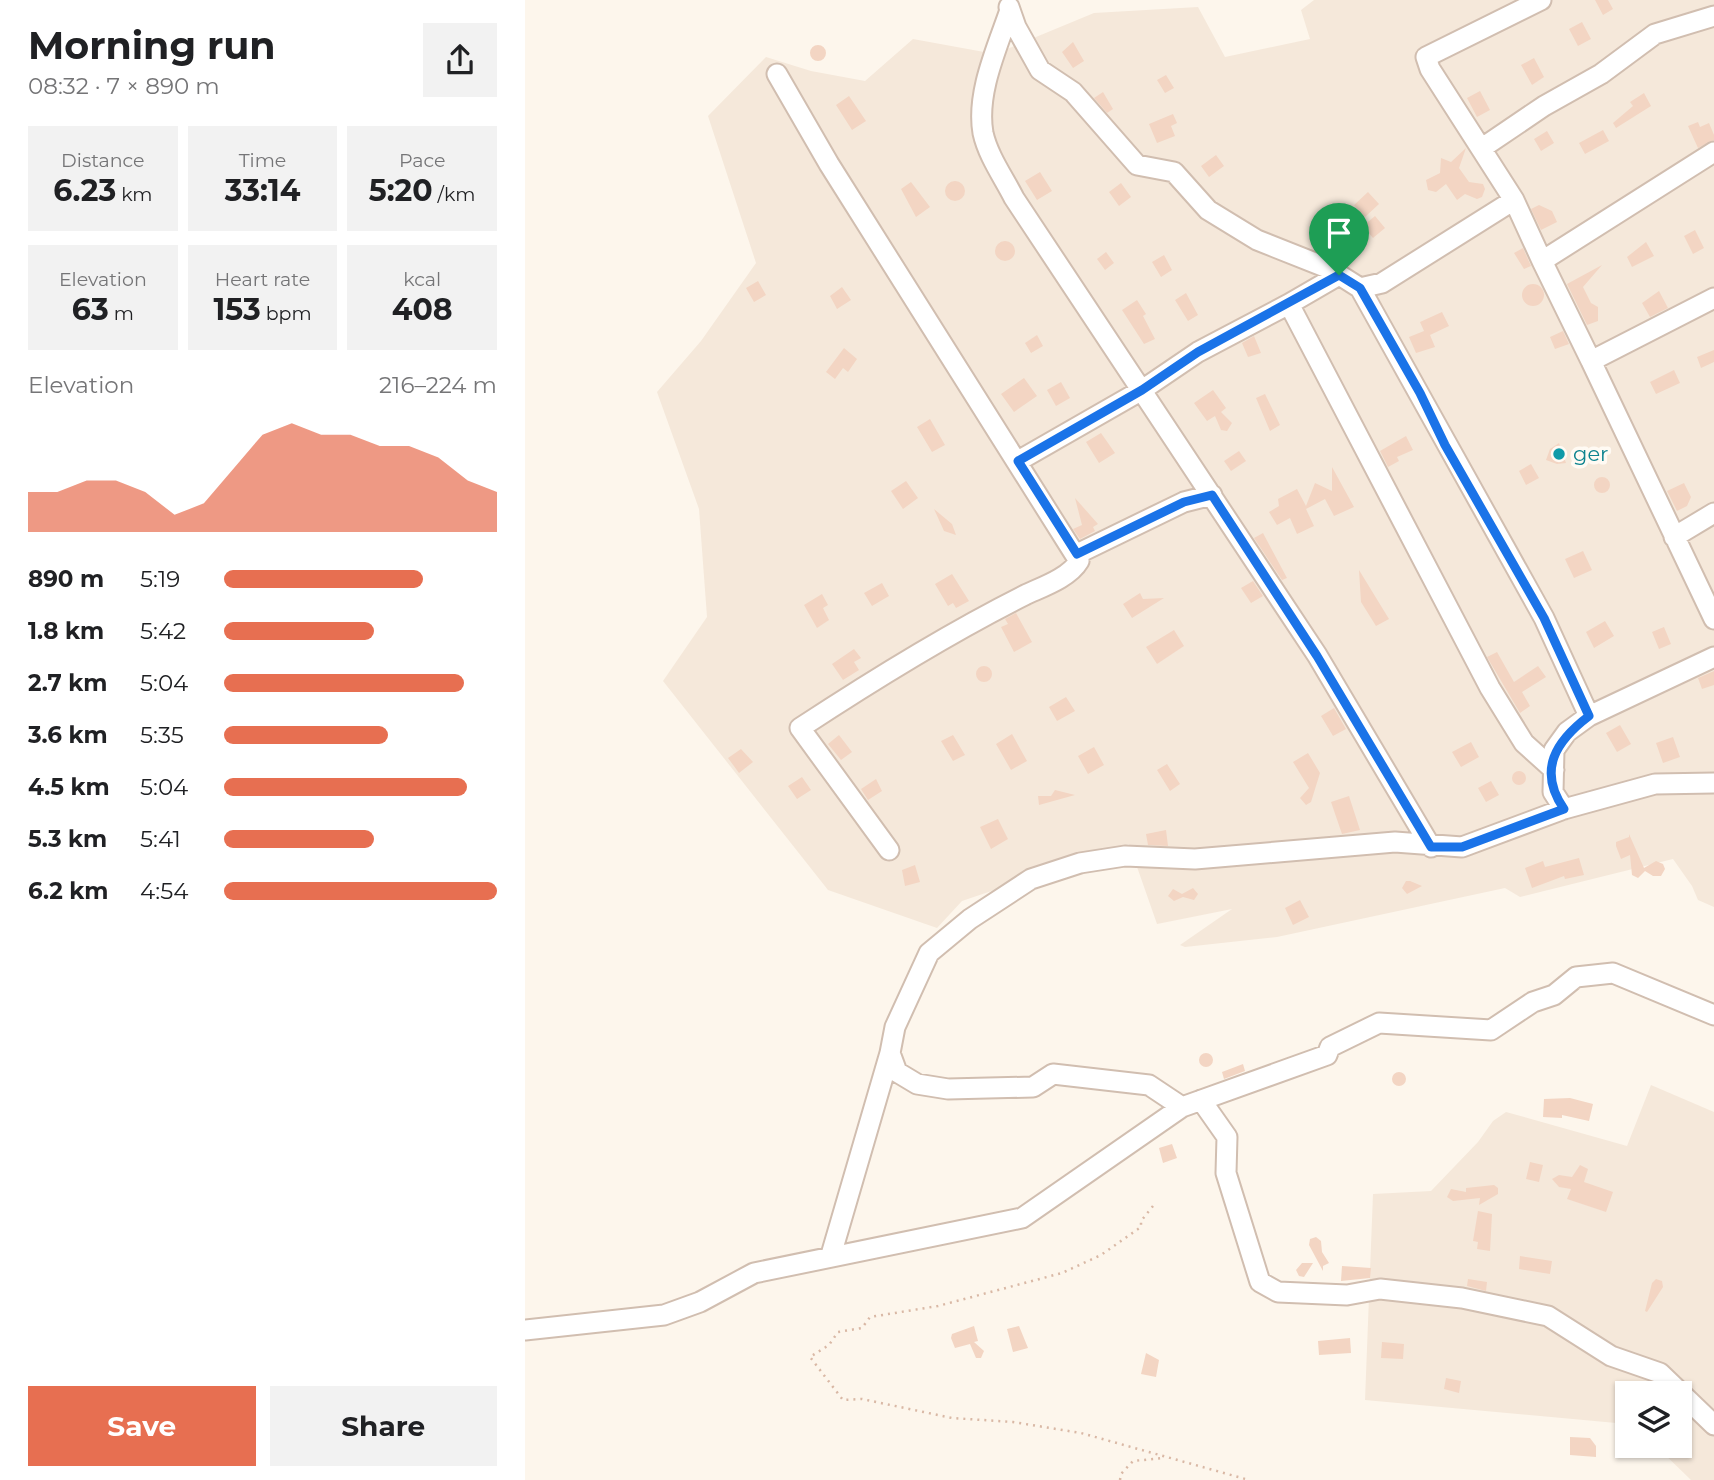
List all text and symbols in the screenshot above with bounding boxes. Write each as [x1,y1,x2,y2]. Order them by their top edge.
text: Morning run [28,22,276,69]
button: share [423,23,497,97]
text: 08:32 · 7 × 890 m [28,72,220,100]
text: Distance [61,149,145,172]
text: Time [239,149,286,172]
text: Pace [399,149,445,172]
text: 6.23 [53,172,116,209]
text: 33:14 [225,172,300,209]
text: 5:20 [369,172,433,209]
text: km [116,183,153,206]
text: /km [433,183,475,206]
pin [1309,203,1369,275]
icon: arrive [1320,214,1358,252]
text: Elevation [59,268,147,291]
text: Heart rate [215,268,310,291]
text: kcal [403,268,441,291]
text: 63 [72,291,109,328]
text: 153 [213,291,261,328]
text: 408 [392,291,453,328]
text: m [109,302,134,325]
text: bpm [261,302,312,325]
text: Elevation [28,371,134,399]
text: 216–224 m [379,371,497,399]
place label: ger [1573,441,1609,466]
marker: ger [1551,446,1567,462]
text: 890 m [28,565,104,593]
text: 5:19 [140,565,180,593]
text: 1.8 km [28,617,104,645]
text: 5:42 [140,617,186,645]
text: 2.7 km [28,669,107,697]
text: 5:04 [140,669,188,697]
text: 3.6 km [28,721,108,749]
text: 5:35 [140,721,184,749]
text: 4.5 km [28,773,110,801]
text: 5:04 [140,773,188,801]
text: 5.3 km [28,825,107,853]
text: 5:41 [140,825,181,853]
text: 6.2 km [28,877,108,905]
text: 4:54 [140,877,188,905]
map controls [1615,1381,1692,1458]
button: layers [1615,1381,1692,1458]
button: Save [28,1386,256,1466]
button: Share [270,1386,497,1466]

